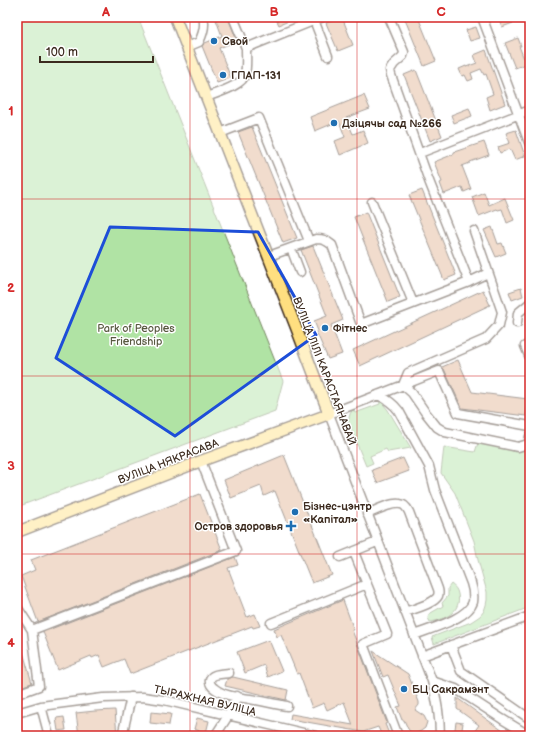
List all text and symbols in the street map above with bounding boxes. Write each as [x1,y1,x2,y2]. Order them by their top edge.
text: A [101,4,110,20]
text: B [269,4,279,20]
text: C [436,4,446,20]
place label: Свой [222,35,248,48]
marker: Свой [209,36,219,46]
scale bar [40,38,153,64]
text: 100 m [46,45,78,60]
place label: ГПАП-131 [231,69,281,82]
marker: ГПАП-131 [218,70,228,80]
text: 1 [8,103,14,119]
place label: Дзіцячы сад №266 [342,117,442,130]
marker: Дзіцячы сад №266 [329,118,339,128]
text: 2 [7,280,15,296]
street label: ВУЛІЦА ЛІЛІ КАРАСТАЯНАВАЙ [290,295,359,447]
park label: Park of Peoples Friendship [97,322,175,348]
place label: Фітнес [333,322,368,335]
marker: Фітнес [320,323,330,333]
street label: ВУЛІЦА НЯКРАСАВА [116,436,221,487]
text: 3 [7,458,15,474]
place label: Бізнес-цэнтр «Капітал» [303,500,372,526]
marker: Бізнес-цэнтр «Капітал» [290,507,300,517]
place label: Остров здоровья [195,520,283,533]
marker: Остров здоровья [286,521,296,531]
text: 4 [7,635,15,651]
street label: ТЫРАЖНАЯ ВУЛІЦА [153,682,258,719]
place label: БЦ Сакрамэнт [412,683,490,696]
marker: БЦ Сакрамэнт [399,684,409,694]

